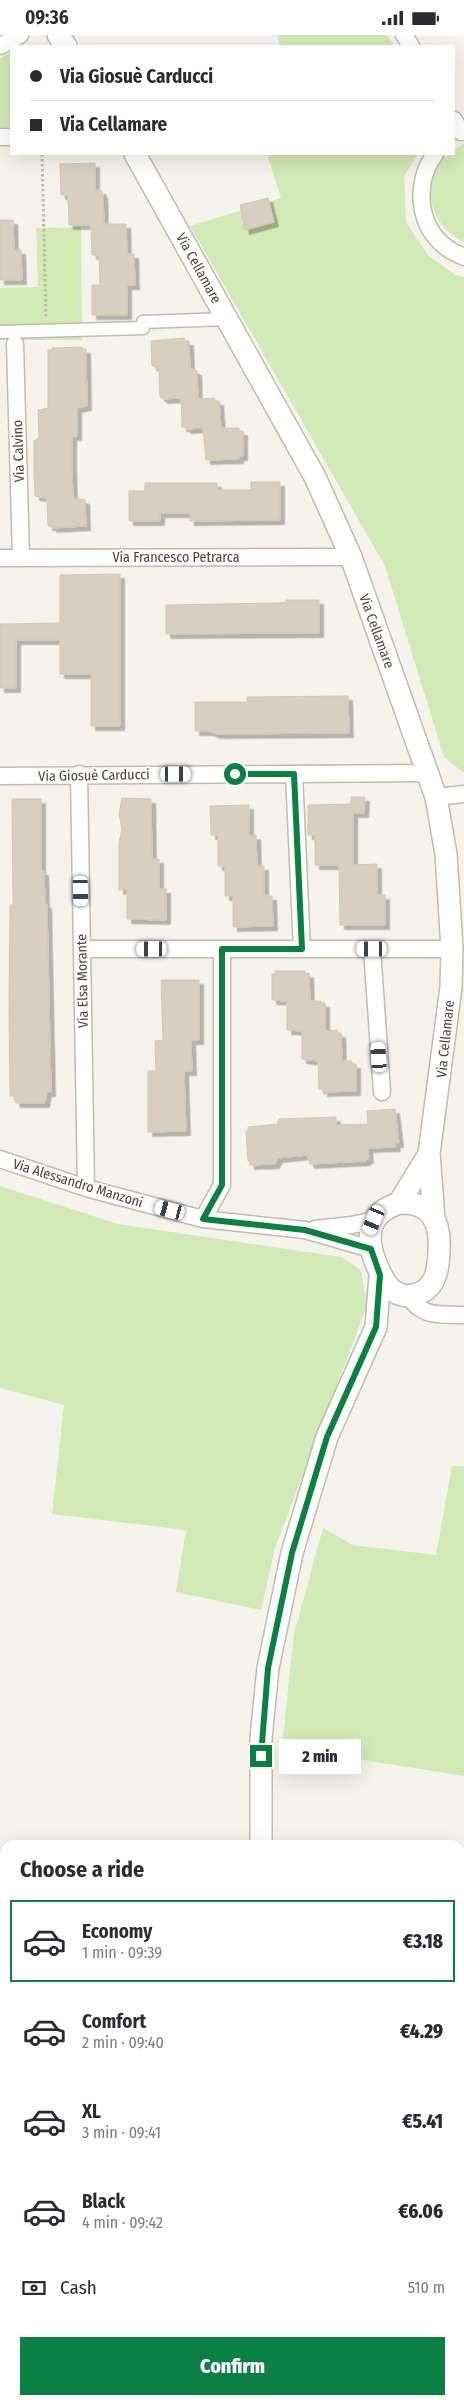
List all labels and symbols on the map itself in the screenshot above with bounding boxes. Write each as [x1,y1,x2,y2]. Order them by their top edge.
street label: Via Cellamare [172,230,225,306]
street label: Via Calvino [9,419,28,483]
street label: Via Francesco Petrarca [112,549,240,566]
street label: Via Cellamare [355,592,398,671]
route start [224,763,246,785]
street label: Via Giosuè Carducci [38,766,150,785]
car [161,767,191,782]
car [73,876,88,906]
street label: Via Elsa Morante [73,934,92,1028]
car [137,942,167,957]
car [357,942,387,957]
street label: Via Cellamare [433,999,458,1079]
car [370,1042,387,1072]
street label: Via Alessandro Manzoni [11,1156,145,1211]
car [153,1199,186,1221]
car [361,1203,386,1237]
callout: 2 min [278,1739,361,1773]
route end [250,1745,272,1767]

